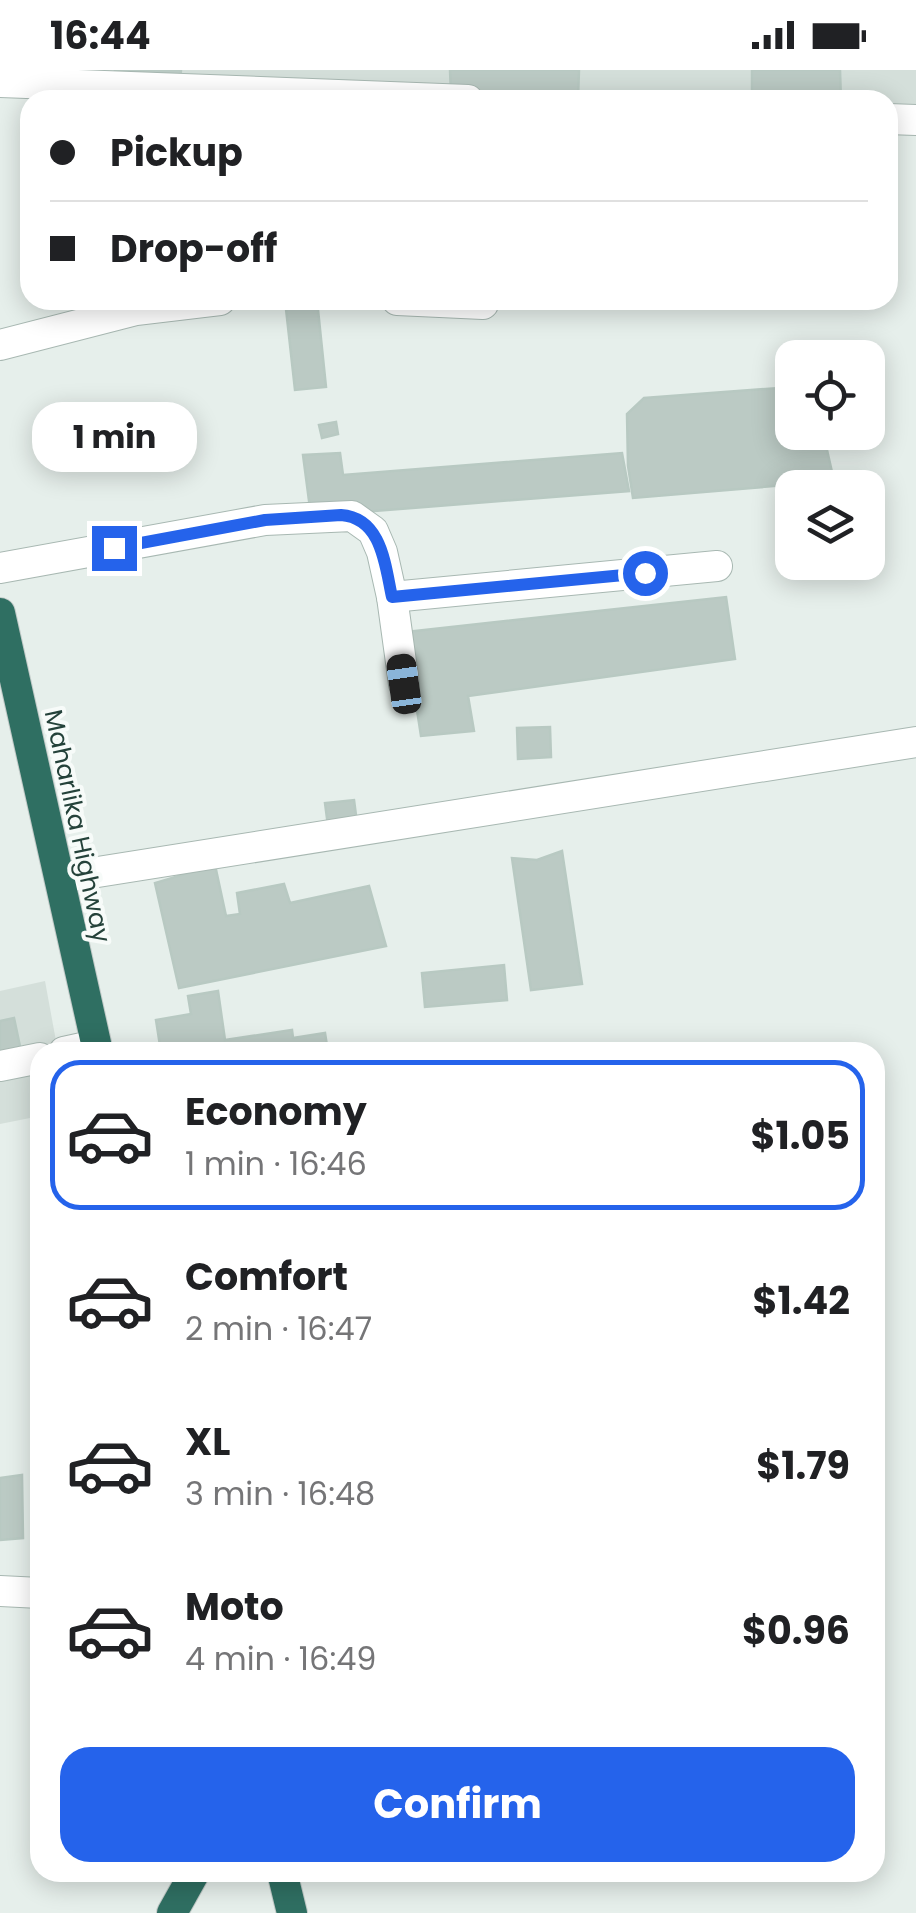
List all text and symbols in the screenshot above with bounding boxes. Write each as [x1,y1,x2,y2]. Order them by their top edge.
text: 16:44 [50,9,151,62]
text: Pickup [110,126,243,179]
text: Drop-off [110,222,278,275]
map controls [775,340,885,580]
button: locate [775,340,885,450]
callout: 1 min [32,403,196,473]
text: 1 min [73,414,156,459]
button: layers [775,470,885,580]
route end [92,526,137,571]
route start [623,551,668,596]
car [385,652,423,716]
street label: Maharlika Highway [36,706,119,946]
text: Economy [185,1085,367,1138]
icon: car [65,1090,155,1180]
text: $1.05 [751,1109,850,1162]
text: 1 min · 16:46 [185,1141,367,1186]
text: Comfort [185,1250,348,1303]
icon: car [65,1255,155,1345]
text: $1.42 [753,1274,850,1327]
text: 2 min · 16:47 [185,1306,372,1351]
text: XL [185,1415,230,1468]
icon: car [65,1420,155,1510]
text: $1.79 [756,1439,850,1492]
text: 3 min · 16:48 [185,1471,375,1516]
text: Moto [185,1580,284,1633]
icon: car [65,1585,155,1675]
text: $0.96 [742,1604,850,1657]
text: 4 min · 16:49 [185,1636,377,1681]
button: Confirm [60,1747,855,1862]

